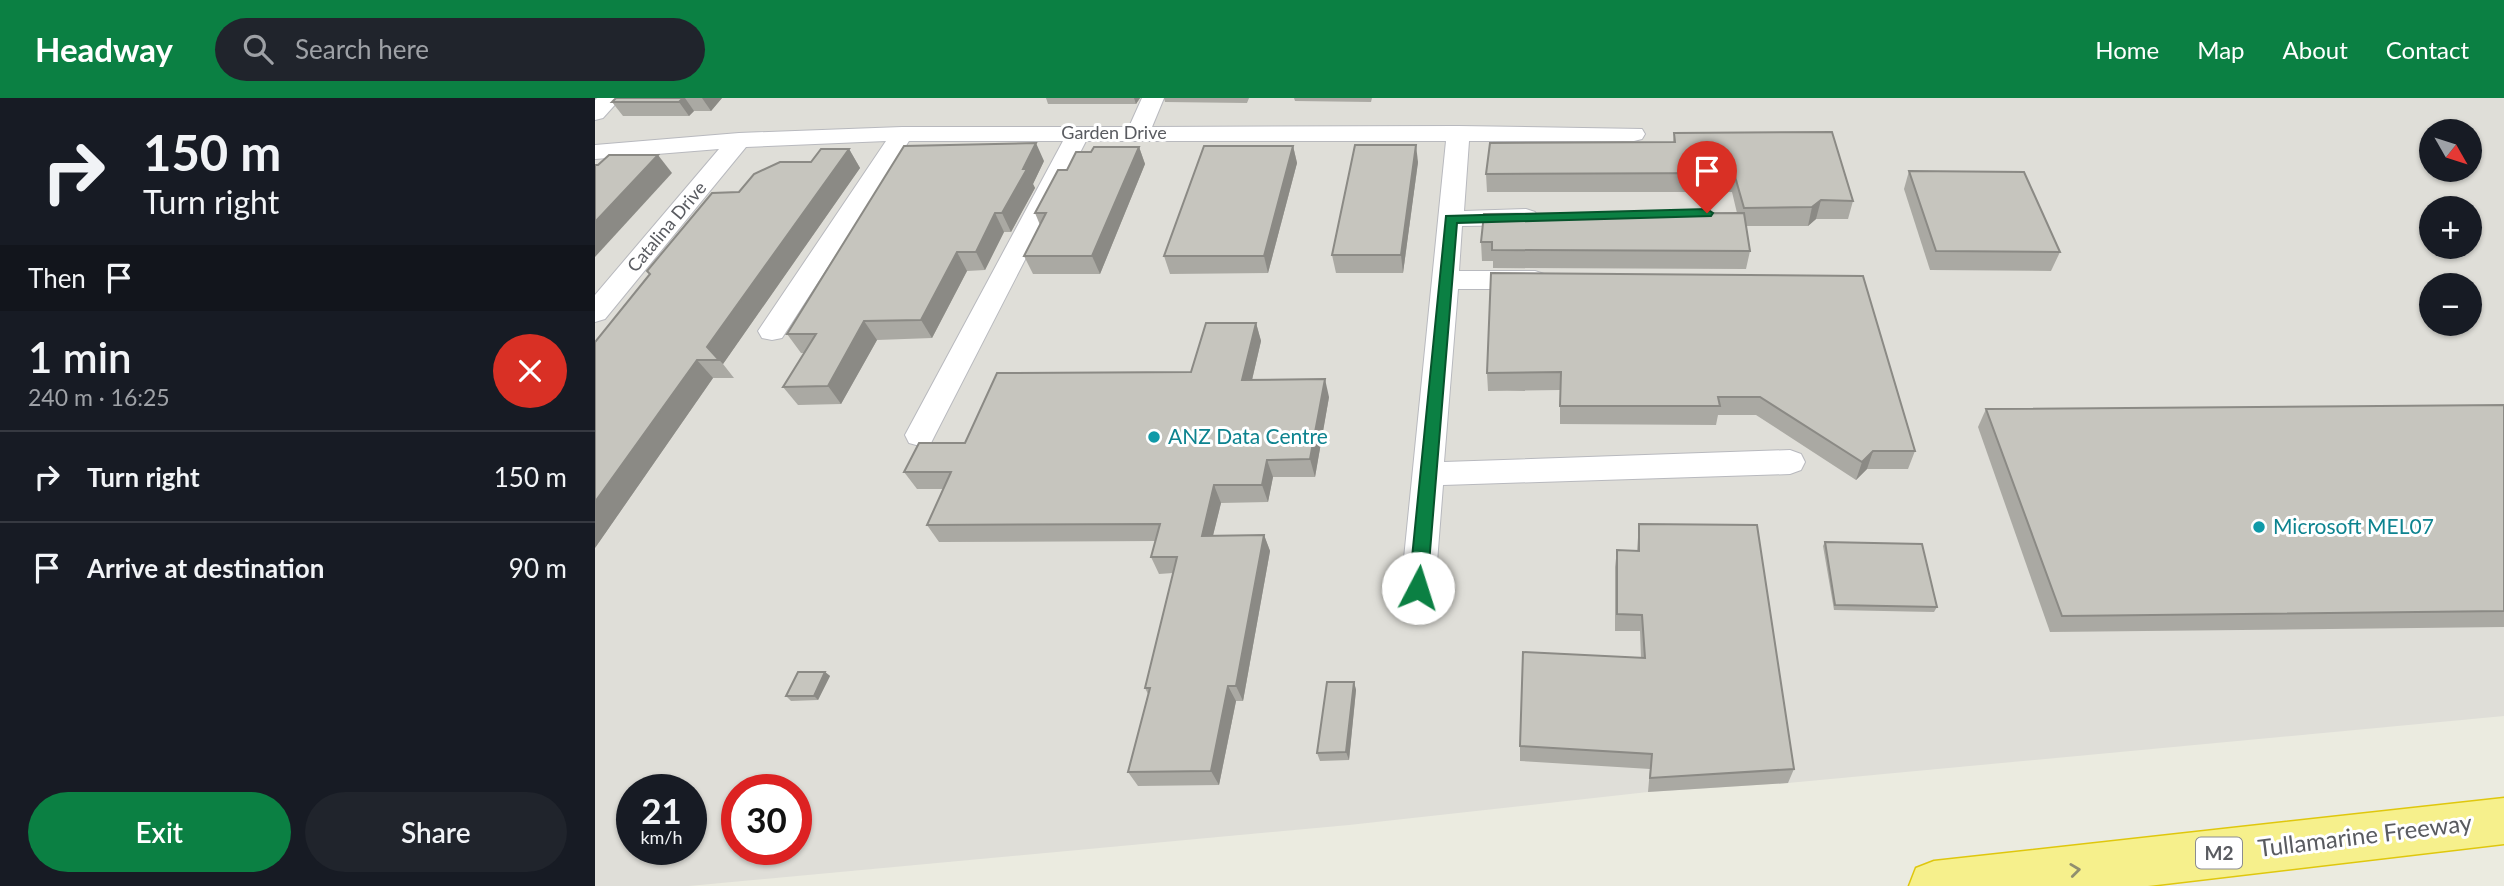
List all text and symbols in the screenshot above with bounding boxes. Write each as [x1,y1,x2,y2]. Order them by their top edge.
search box [215,18,705,81]
text: Headway [35,29,173,69]
icon: search [239,30,277,68]
text: Search here [295,33,429,65]
text: Home [2095,35,2159,64]
text: Map [2197,35,2245,64]
text: About [2283,35,2348,64]
text: Contact [2386,35,2469,64]
north arrow [2419,119,2481,182]
map controls [2419,119,2482,336]
street label: Garden Drive [1061,121,1167,143]
text: 150 m [143,123,281,181]
icon: right [28,126,119,217]
pin [1677,141,1737,213]
icon: arrive [1688,152,1726,190]
street label: Catalina Drive [622,177,710,276]
text: Turn right [143,182,279,221]
button: + [2419,196,2482,259]
icon: arrive [100,259,138,297]
text: Then [28,262,86,294]
button: − [2419,273,2482,336]
text: 1 min [28,332,132,382]
button: close [493,334,567,408]
text: 240 m · 16:25 [28,383,170,411]
place label: ANZ Data Centre [1168,423,1328,448]
marker: ANZ Data Centre [1146,429,1162,445]
icon: right [28,458,66,496]
text: Turn right [87,461,200,493]
text: 150 m [494,461,567,493]
place label: Microsoft MEL07 [2273,513,2434,538]
marker: Microsoft MEL07 [2251,519,2267,535]
icon: arrive [28,549,66,587]
position arrow [1381,551,1455,625]
text: Arrive at destination [87,552,324,584]
text: 90 m [509,552,567,584]
speed limit sign: 30 [721,774,812,865]
text: 21 [641,789,682,831]
button: Exit [28,792,291,872]
button: Share [305,792,567,872]
street label: Tullamarine Freeway [2256,807,2474,862]
text: km/h [640,826,683,848]
road number: M2 [2196,838,2242,868]
one-way arrow [2069,862,2080,877]

